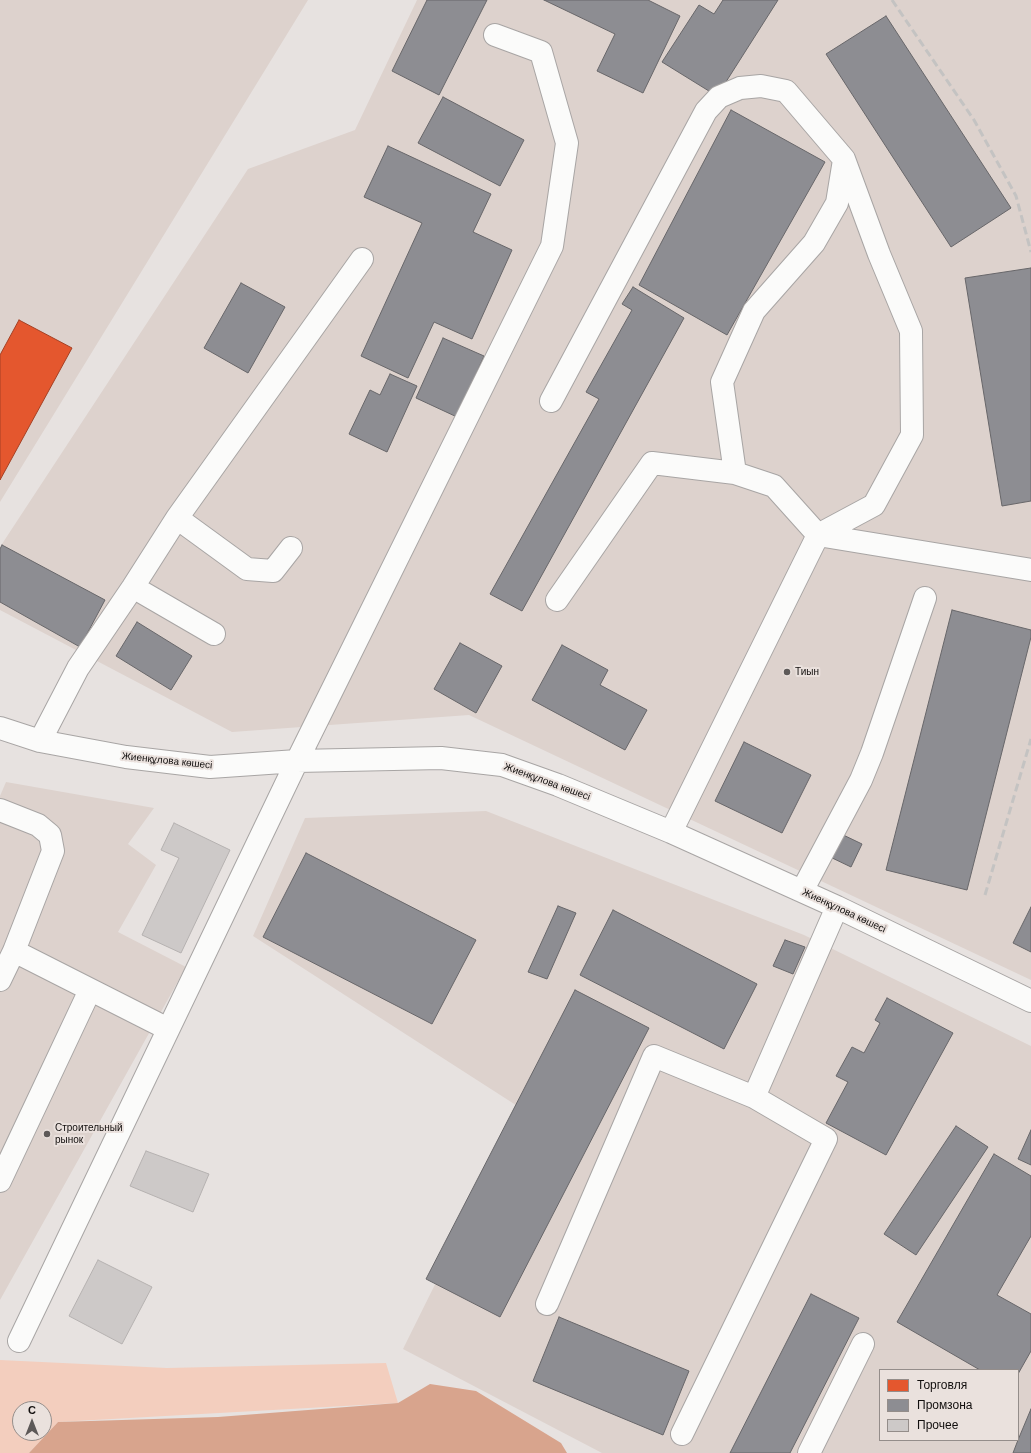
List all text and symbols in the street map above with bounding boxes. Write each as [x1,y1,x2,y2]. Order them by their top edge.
place label: Тиын [795,666,819,678]
marker: Тиын [782,667,792,677]
street label: Жиенқұлова көшесі [121,750,213,772]
street label: Жиенқұлова көшесі [502,761,592,803]
street label: Жиенқұлова көшесі [800,886,888,936]
place label: Строительный рынок [55,1122,123,1146]
marker: Строительный рынок [42,1129,52,1139]
legend [879,1369,1019,1441]
text: Торговля [917,1378,967,1392]
text: Промзона [917,1398,972,1412]
north arrow [12,1401,52,1441]
text: С [28,1404,36,1416]
text: Прочее [917,1418,958,1432]

